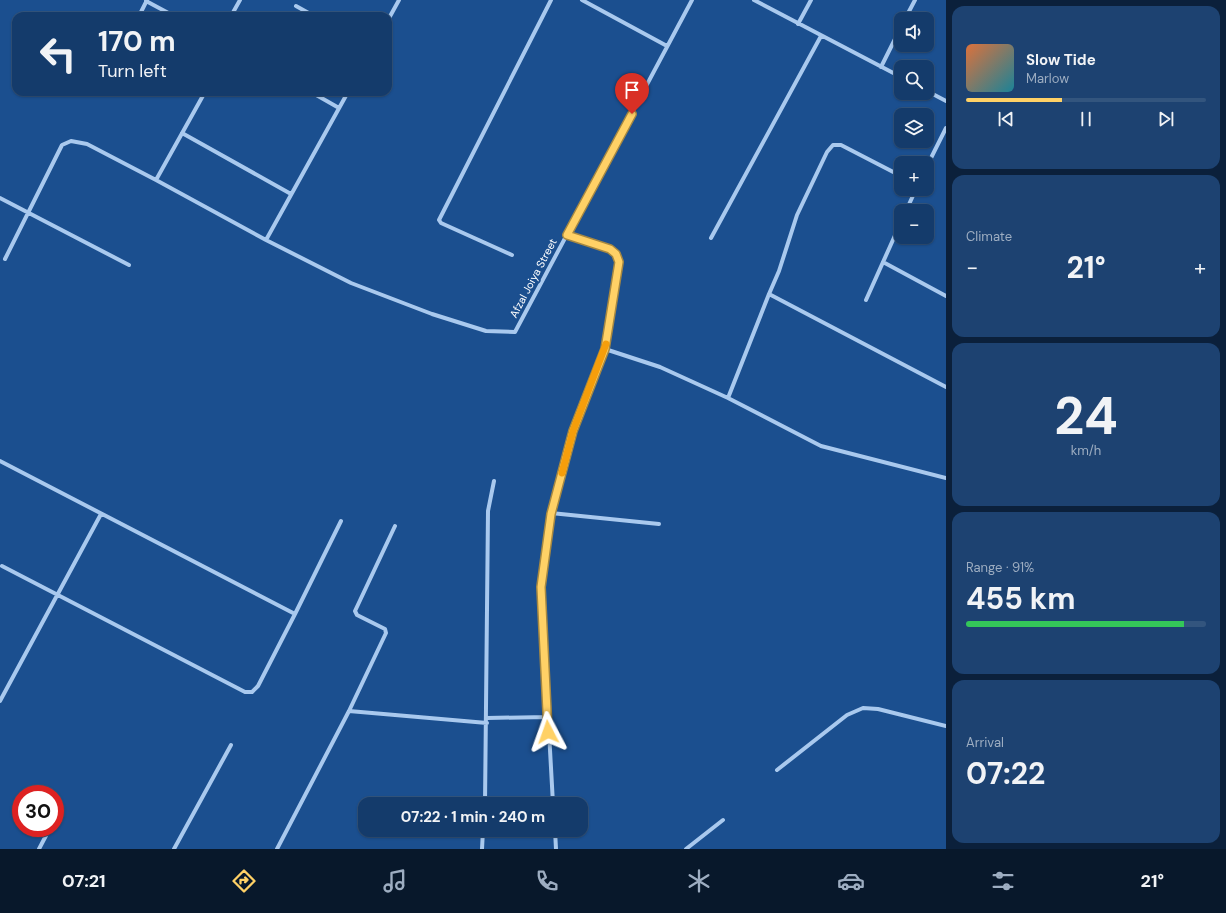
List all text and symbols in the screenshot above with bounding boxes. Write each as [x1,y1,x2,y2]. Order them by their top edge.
map controls [894,12,934,244]
button: sound [894,12,934,52]
text: 170 m [98,23,176,60]
icon: left [32,28,84,80]
text: Slow Tide [1026,50,1096,70]
text: Turn left [98,59,167,83]
button: search [894,60,934,100]
text: Marlow [1026,70,1069,87]
pin [615,73,649,114]
icon: arrive [621,79,643,101]
button: layers [894,108,934,148]
icon: previous [995,108,1017,130]
icon: pause [1075,108,1097,130]
icon: next [1155,108,1177,130]
button: + [894,156,934,196]
button: − [894,204,934,244]
text: Climate [966,228,1012,245]
street label: Afzal Joiya Street [506,236,560,320]
text: 21° [1066,248,1106,287]
text: − [966,253,978,282]
text: + [1194,253,1206,282]
text: 24 [1054,382,1118,450]
text: km/h [1071,442,1101,459]
text: Range · 91% [966,559,1034,576]
text: 455 km [966,579,1075,618]
position arrow [527,711,569,753]
text: Arrival [966,734,1004,751]
text: 07:22 [966,754,1045,793]
speed limit sign: 30 [12,785,64,837]
text: 07:22 · 1 min · 240 m [401,807,545,827]
icon: directions [230,867,258,895]
icon: music [381,867,409,895]
icon: phone [533,867,561,895]
icon: climate [685,867,713,895]
icon: car [837,867,865,895]
icon: filters [989,867,1017,895]
text: 07:21 [62,869,106,893]
text: 21° [1141,869,1164,893]

